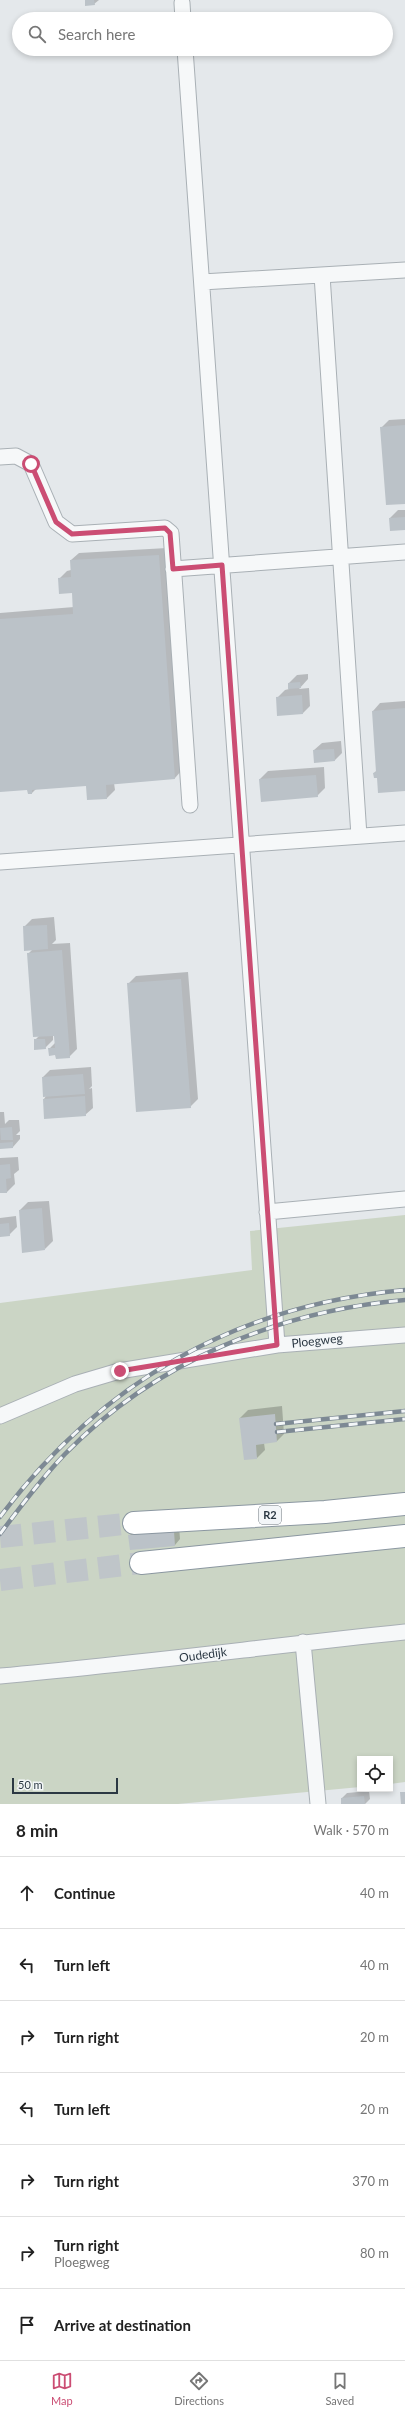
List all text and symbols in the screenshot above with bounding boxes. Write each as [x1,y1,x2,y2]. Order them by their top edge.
search box [12,12,393,56]
icon: search [26,23,48,45]
text: Search here [58,25,135,43]
route start [22,455,40,473]
street label: Ploegweg [291,1330,343,1351]
route end [111,1362,129,1380]
road number: R2 [259,1506,281,1524]
street label: Oudedijk [178,1644,229,1665]
map controls [357,1756,393,1792]
button: locate [357,1756,393,1792]
scale bar [12,1776,118,1795]
text: 50 m [18,1778,43,1791]
text: 8 min [16,1820,58,1841]
text: Walk · 570 m [313,1822,389,1838]
icon: ahead [16,1882,38,1904]
text: Continue [54,1884,115,1902]
text: 40 m [360,1885,389,1901]
icon: left [16,1954,38,1976]
text: Turn left [54,1956,110,1974]
text: 40 m [360,1957,389,1973]
icon: right [16,2026,38,2048]
text: Turn right [54,2028,119,2046]
text: 20 m [360,2029,389,2045]
icon: left [16,2098,38,2120]
text: Turn left [54,2100,110,2118]
text: 20 m [360,2101,389,2117]
icon: right [16,2170,38,2192]
text: Turn right [54,2172,119,2190]
text: 370 m [352,2173,389,2189]
text: Turn right [54,2236,119,2254]
icon: right [16,2242,38,2264]
text: 80 m [360,2245,389,2261]
text: Ploegweg [54,2254,110,2270]
icon: arrive [16,2314,38,2336]
text: Arrive at destination [54,2316,191,2334]
tab: Map [51,2370,73,2407]
tab: Directions [174,2370,224,2407]
tab: Saved [325,2370,354,2407]

